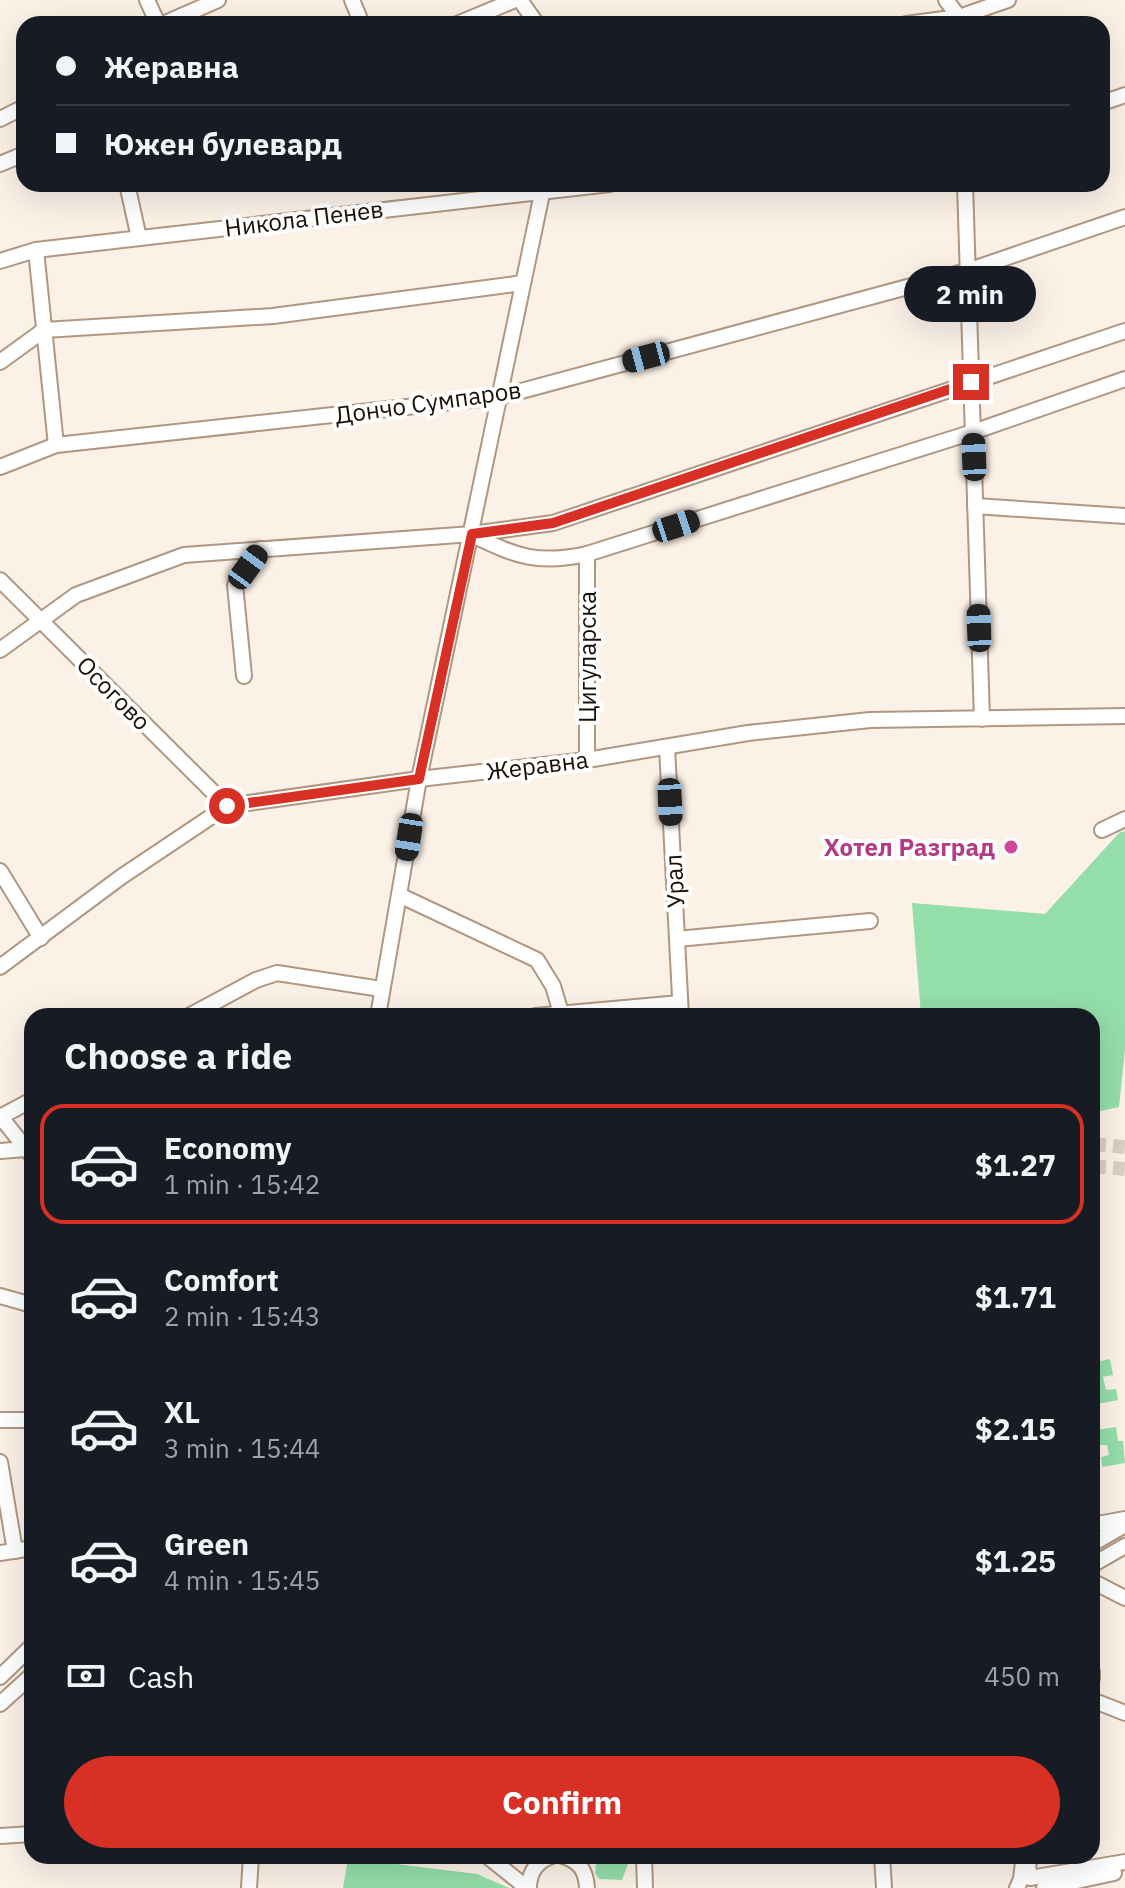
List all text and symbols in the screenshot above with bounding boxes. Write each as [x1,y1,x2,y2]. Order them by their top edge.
text: Жеравна [104,47,239,86]
text: Южен булевард [104,124,342,163]
street label: Никола Пенев [223,192,385,244]
callout: 2 min [905,266,1037,322]
text: 2 min [936,277,1004,311]
car [620,339,672,375]
route end [953,364,989,400]
street label: Дончо Сумпаров [333,373,523,431]
car [961,433,987,481]
car [649,507,703,545]
car [224,541,272,593]
street label: Цигуларска [571,591,603,723]
car [966,604,992,652]
street label: Осогово [70,649,158,737]
street label: Жеравна [484,743,590,787]
car [657,777,683,827]
route start [209,788,245,824]
car [393,811,425,863]
place label: Хотел Разград [824,831,995,863]
marker: Хотел Разград [1002,838,1020,856]
street label: Урал [657,853,691,909]
text: Choose a ride [64,1032,292,1079]
icon: car [68,1128,140,1200]
text: Economy [164,1128,292,1167]
text: $1.27 [975,1145,1056,1184]
text: 1 min · 15:42 [164,1167,320,1201]
icon: car [68,1260,140,1332]
text: Comfort [164,1260,279,1299]
text: $1.71 [975,1277,1056,1316]
text: 2 min · 15:43 [164,1299,320,1333]
icon: car [68,1392,140,1464]
text: XL [164,1392,200,1431]
text: $2.15 [975,1409,1056,1448]
text: 3 min · 15:44 [164,1431,320,1465]
icon: car [68,1524,140,1596]
text: Green [164,1524,249,1563]
text: $1.25 [975,1541,1056,1580]
text: 4 min · 15:45 [164,1563,320,1597]
icon: cash [64,1654,108,1698]
text: Cash [128,1657,194,1696]
text: 450 m [984,1659,1060,1693]
button: Confirm [64,1756,1060,1848]

